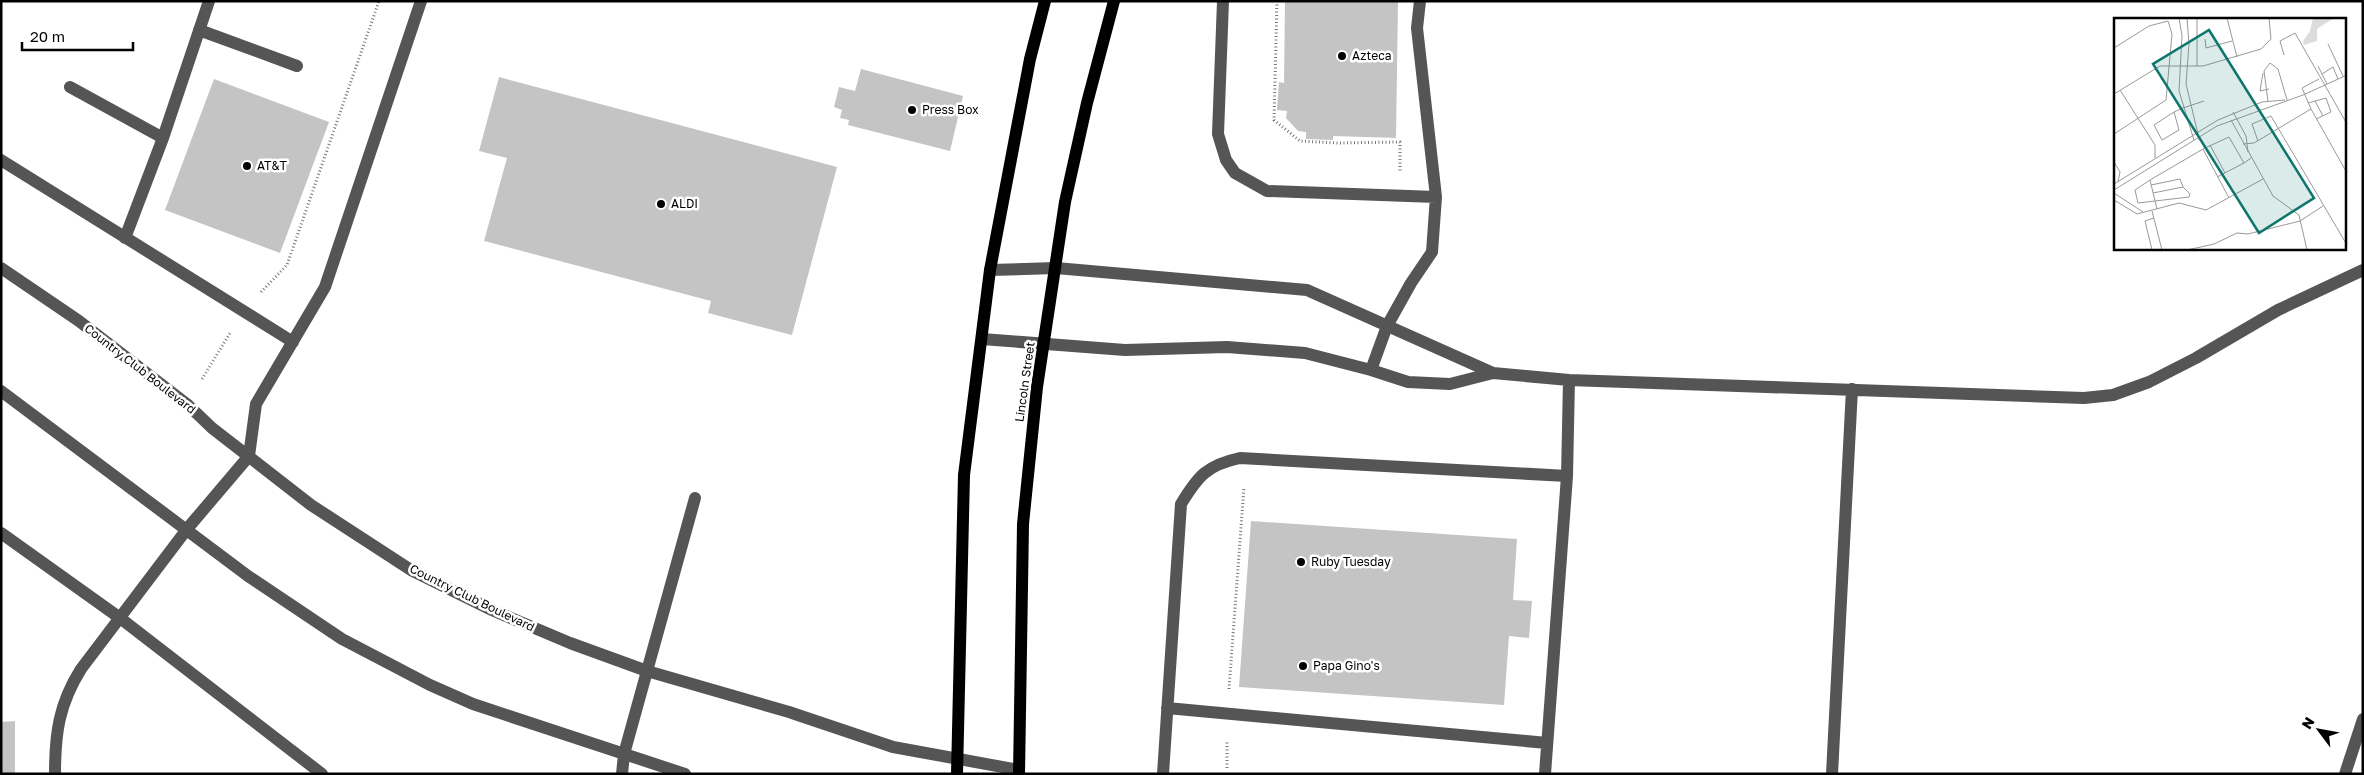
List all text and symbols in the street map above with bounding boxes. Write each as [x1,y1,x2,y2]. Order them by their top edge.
inset map [2114,18,2346,250]
scale bar [22,20,134,52]
text: 20 m [30,27,65,45]
place label: Azteca [1352,48,1392,63]
marker: Azteca [1336,50,1348,62]
place label: Press Box [922,102,979,117]
marker: Press Box [906,104,918,116]
place label: AT&T [257,158,288,173]
marker: AT&T [241,160,253,172]
place label: ALDI [671,196,698,211]
marker: ALDI [655,198,667,210]
street label: Country Club Boulevard [82,320,199,417]
street label: Lincoln Street [1011,341,1038,423]
place label: Ruby Tuesday [1311,554,1391,569]
marker: Ruby Tuesday [1295,556,1307,568]
street label: Country Club Boulevard [407,561,537,634]
place label: Papa Gino's [1313,658,1380,673]
marker: Papa Gino's [1297,660,1309,672]
north arrow [2294,705,2344,755]
text: N [2298,714,2318,732]

